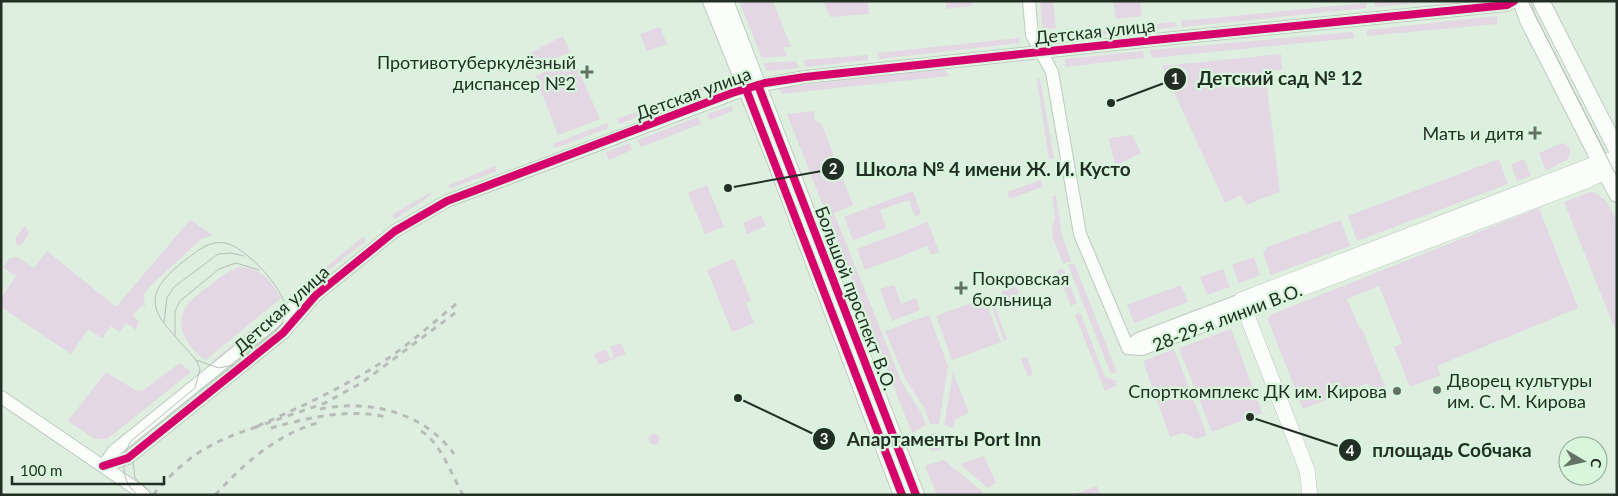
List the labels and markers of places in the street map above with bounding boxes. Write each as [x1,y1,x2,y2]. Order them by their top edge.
place label: Противотуберкулёзный диспансер №2 [377,51,576,94]
callout: Детский сад № 12 [1162,62,1372,96]
marker: Противотуберкулёзный диспансер №2 [580,65,594,79]
place label: Мать и дитя [1422,122,1524,144]
marker: Мать и дитя [1528,126,1542,140]
callout: Школа № 4 имени Ж. И. Кусто [820,152,1141,186]
place label: Покровская больница [972,267,1069,310]
marker: Покровская больница [954,281,968,295]
place label: Дворец культуры им. С. М. Кирова [1447,369,1592,412]
place label: Спорткомплекс ДК им. Кирова [1128,380,1387,402]
marker: Дворец культуры им. С. М. Кирова [1431,384,1443,396]
marker: Спорткомплекс ДК им. Кирова [1391,385,1403,397]
callout: Апартаменты Port Inn [811,422,1051,456]
callout: площадь Собчака [1337,433,1542,467]

